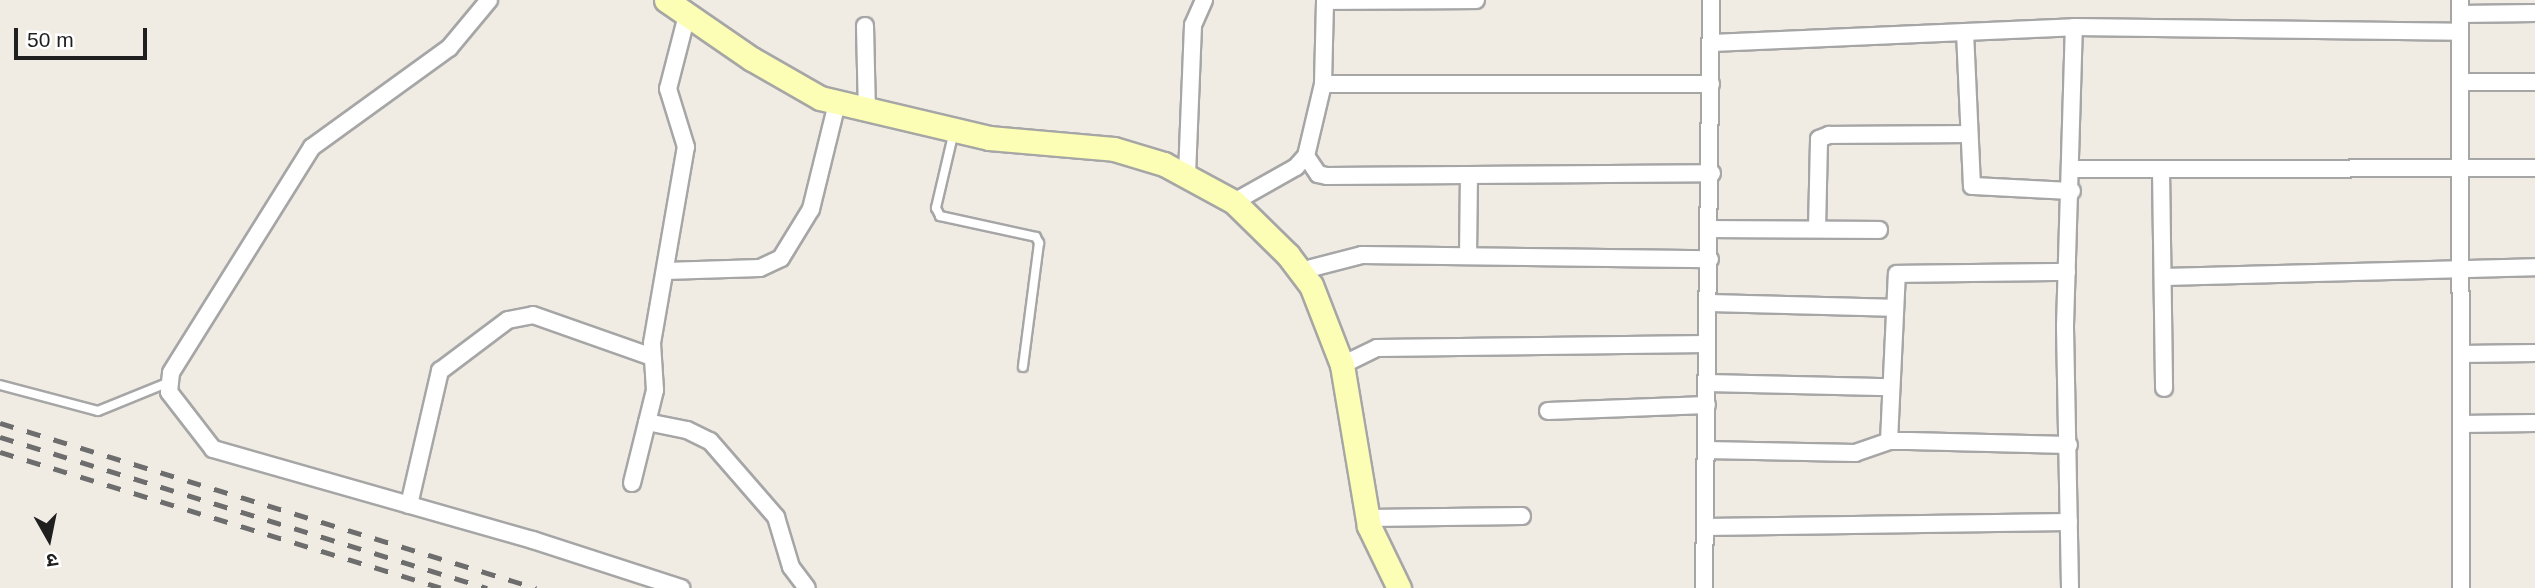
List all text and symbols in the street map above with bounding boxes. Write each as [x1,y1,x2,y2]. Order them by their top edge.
scale bar [18,14,150,58]
text: 50 m [27,28,74,51]
north arrow [14,504,84,574]
text: उ [45,549,59,571]

